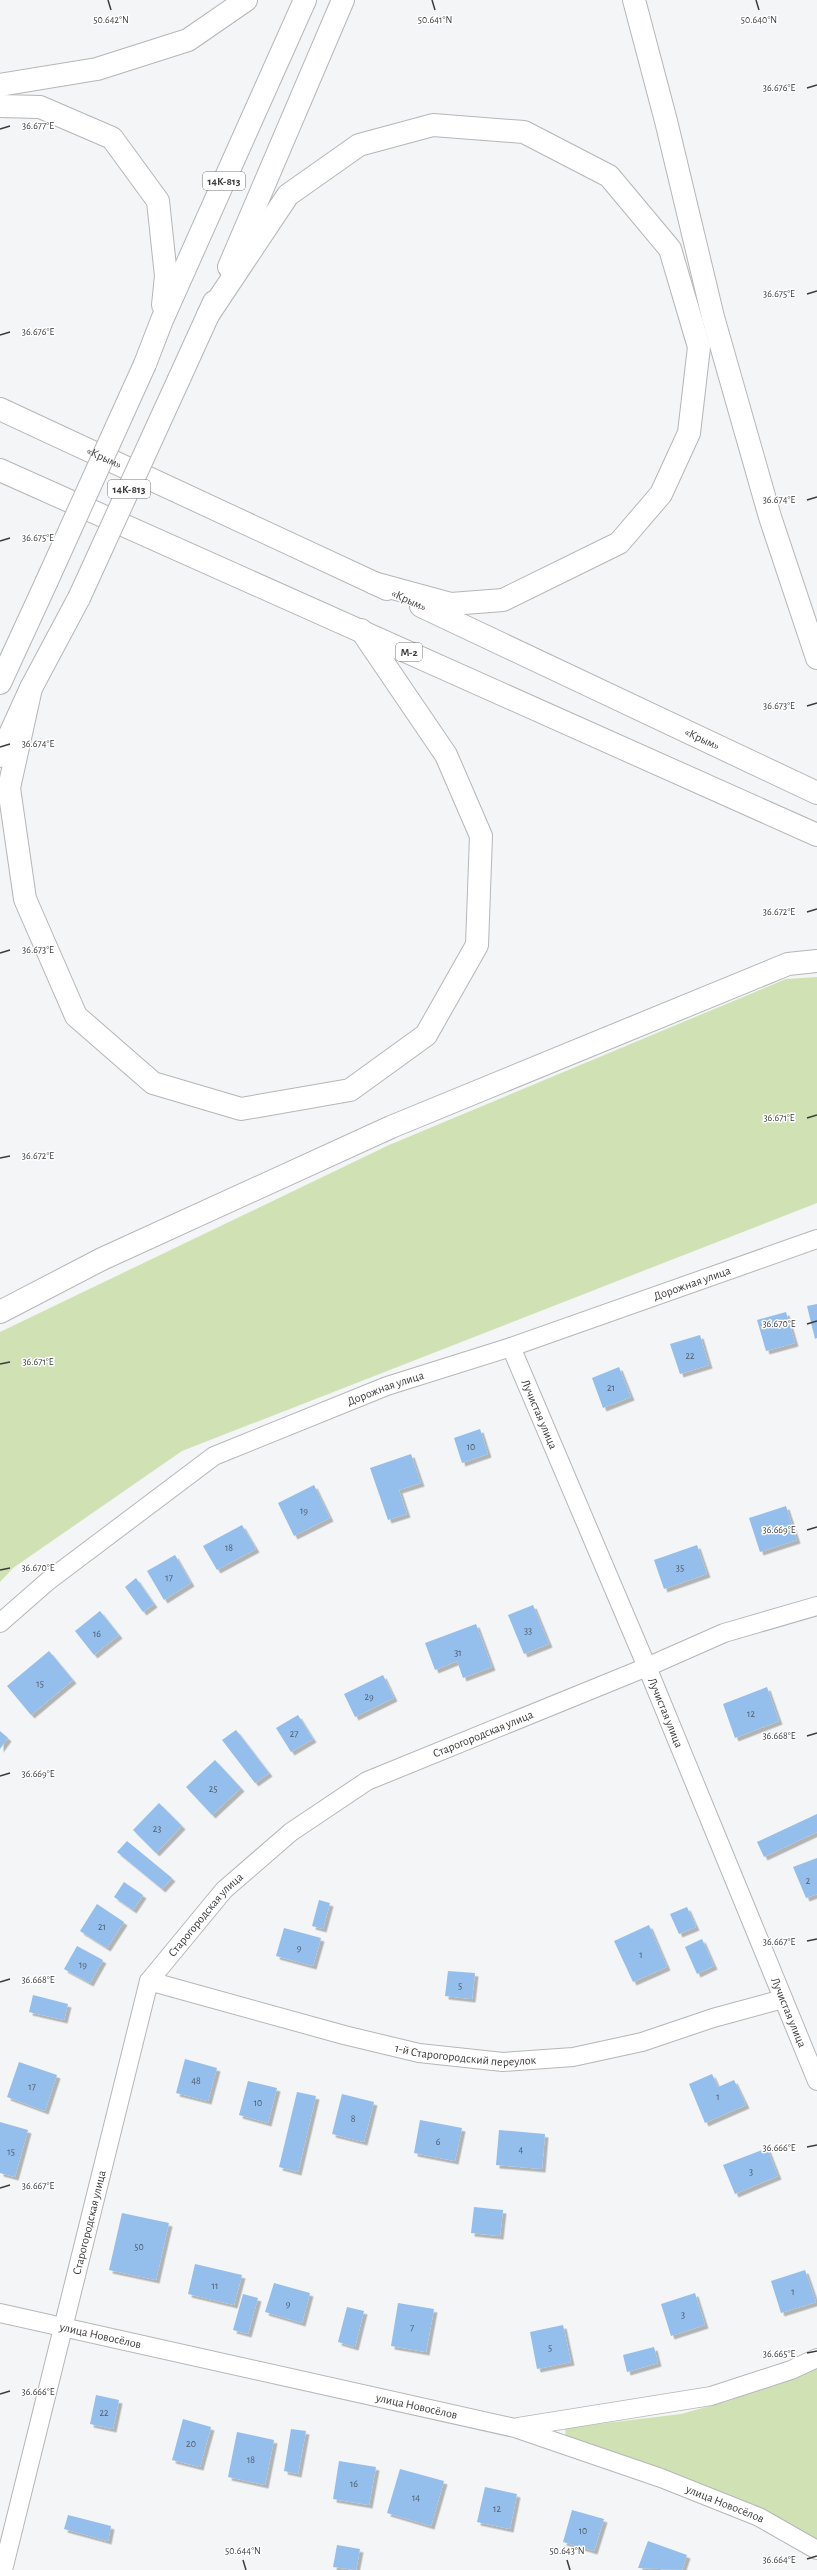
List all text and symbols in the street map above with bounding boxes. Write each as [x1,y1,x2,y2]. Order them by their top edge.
text: 50.642°N [93,15,129,25]
text: 50.641°N [418,15,452,25]
text: 50.640°N [741,15,777,25]
text: 36.676°E [763,83,795,93]
text: 36.677°E [22,121,54,131]
road number: 14К-813 [203,172,245,190]
text: 36.675°E [763,289,795,299]
text: 36.676°E [22,327,54,337]
street label: «Крым» [85,444,124,471]
road number: 14К-813 [108,480,150,498]
text: 36.674°E [763,495,795,505]
text: 36.675°E [22,533,54,543]
street label: «Крым» [390,587,429,613]
road number: М-2 [396,643,422,661]
text: 36.673°E [763,701,795,711]
street label: «Крым» [683,725,722,752]
text: 36.674°E [22,739,54,749]
text: 36.672°E [763,907,795,917]
text: 36.673°E [22,945,54,955]
text: 36.671°E [763,1113,795,1123]
text: 36.672°E [22,1151,54,1161]
street label: Дорожная улица [652,1264,733,1302]
text: 36.670°E [762,1319,796,1329]
house number: 22 [685,1351,695,1361]
text: 36.671°E [22,1357,54,1367]
street label: Дорожная улица [345,1369,426,1408]
street label: Лучистая улица [519,1378,560,1451]
house number: 21 [607,1383,615,1393]
house number: 10 [467,1442,475,1452]
house number: 19 [300,1506,308,1516]
text: 36.669°E [763,1525,796,1535]
house number: 18 [225,1543,233,1553]
text: 36.670°E [21,1563,55,1573]
house number: 35 [676,1563,684,1573]
house number: 17 [165,1573,173,1583]
house number: 33 [524,1626,532,1636]
house number: 16 [93,1629,101,1639]
house number: 31 [454,1648,462,1658]
street label: Лучистая улица [646,1676,686,1750]
house number: 15 [36,1679,44,1689]
house number: 29 [364,1692,374,1702]
street label: Старогородская улица [431,1708,535,1760]
house number: 12 [747,1709,755,1719]
house number: 27 [290,1729,298,1739]
text: 36.668°E [763,1731,796,1741]
text: 36.669°E [22,1769,55,1779]
house number: 25 [209,1784,217,1794]
house number: 23 [153,1824,161,1834]
street label: Старогородская улица [166,1870,246,1959]
house number: 2 [806,1876,811,1886]
house number: 21 [98,1922,106,1932]
text: 36.667°E [763,1937,795,1947]
house number: 9 [297,1943,302,1953]
house number: 1 [639,1950,643,1960]
house number: 19 [79,1960,87,1970]
text: 36.668°E [22,1975,55,1985]
street label: Лучистая улица [769,1976,809,2050]
house number: 5 [458,1981,462,1991]
street label: 1-й Старогородский переулок [394,2041,537,2068]
house number: 48 [191,2076,201,2086]
house number: 17 [28,2082,36,2092]
house number: 1 [716,2092,720,2102]
house number: 10 [254,2098,262,2108]
house number: 8 [351,2114,356,2124]
house number: 6 [436,2137,441,2147]
text: 36.666°E [763,2143,796,2153]
house number: 4 [519,2145,524,2155]
house number: 15 [7,2147,15,2157]
house number: 3 [749,2167,753,2177]
street label: Старогородская улица [70,2168,108,2276]
text: 36.667°E [22,2181,54,2191]
house number: 50 [134,2242,144,2252]
house number: 11 [212,2281,218,2291]
house number: 1 [791,2287,795,2297]
house number: 9 [286,2299,291,2309]
house number: 3 [681,2310,685,2320]
street label: улица Новосёлов [57,2320,143,2350]
house number: 7 [410,2323,414,2333]
house number: 5 [548,2343,552,2353]
text: 36.665°E [763,2349,795,2359]
text: 36.666°E [22,2387,55,2397]
street label: улица Новосёлов [374,2391,459,2421]
house number: 22 [99,2408,109,2418]
house number: 20 [186,2439,196,2449]
house number: 18 [247,2455,255,2465]
house number: 16 [350,2479,358,2489]
street label: улица Новосёлов [683,2482,767,2525]
house number: 14 [412,2493,420,2503]
house number: 12 [493,2504,501,2514]
house number: 10 [579,2526,587,2536]
text: 50.644°N [225,2546,261,2556]
text: 50.643°N [549,2546,585,2556]
text: 36.664°E [762,2555,796,2565]

